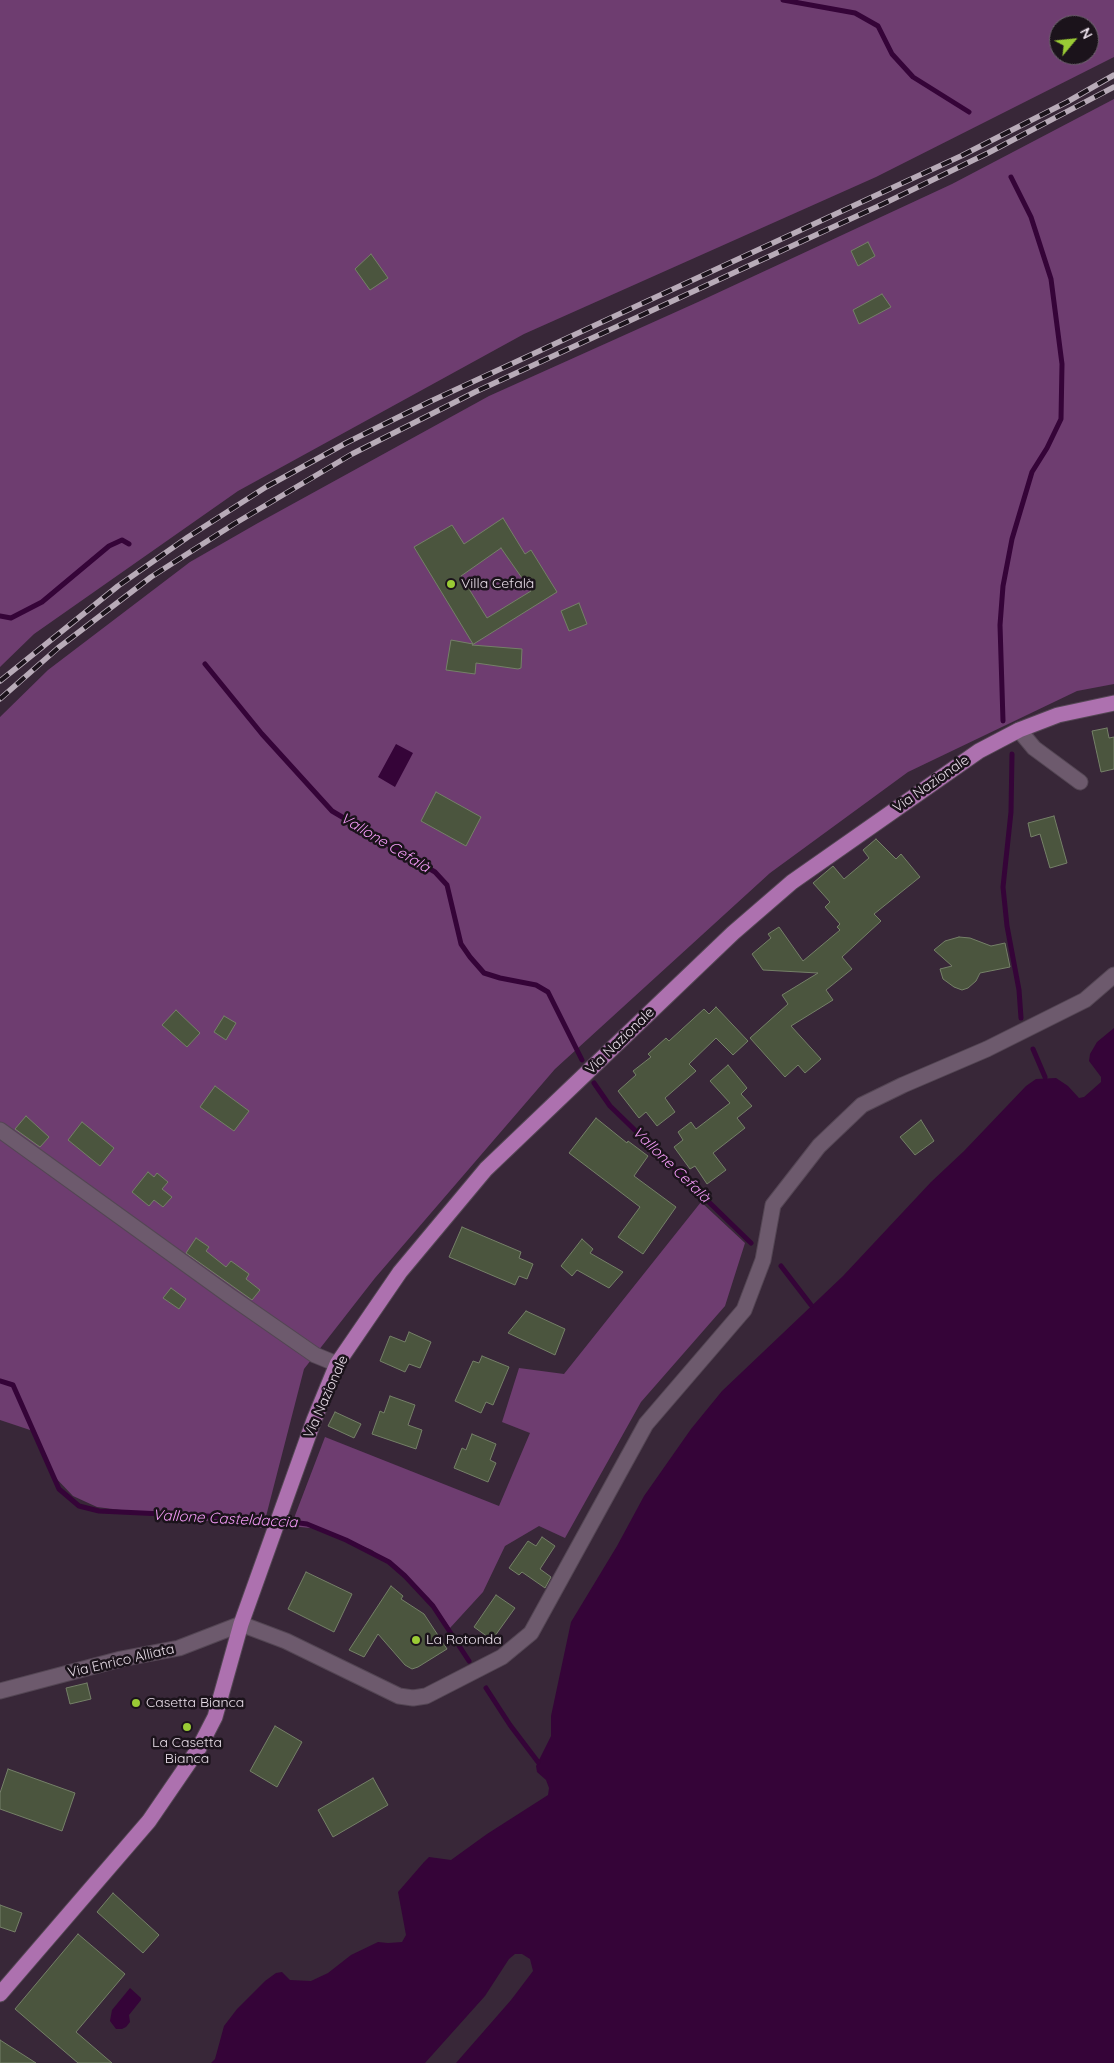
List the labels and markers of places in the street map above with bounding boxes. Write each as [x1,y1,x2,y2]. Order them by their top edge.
place label: Villa Cefalà [461,576,534,592]
marker: Villa Cefalà [445,578,457,590]
place label: La Rotonda [426,1632,502,1648]
marker: La Rotonda [410,1634,422,1646]
place label: Casetta Bianca [146,1695,244,1711]
marker: Casetta Bianca [130,1697,142,1709]
marker: La Casetta Bianca [181,1721,193,1733]
place label: La Casetta Bianca [152,1735,222,1768]

